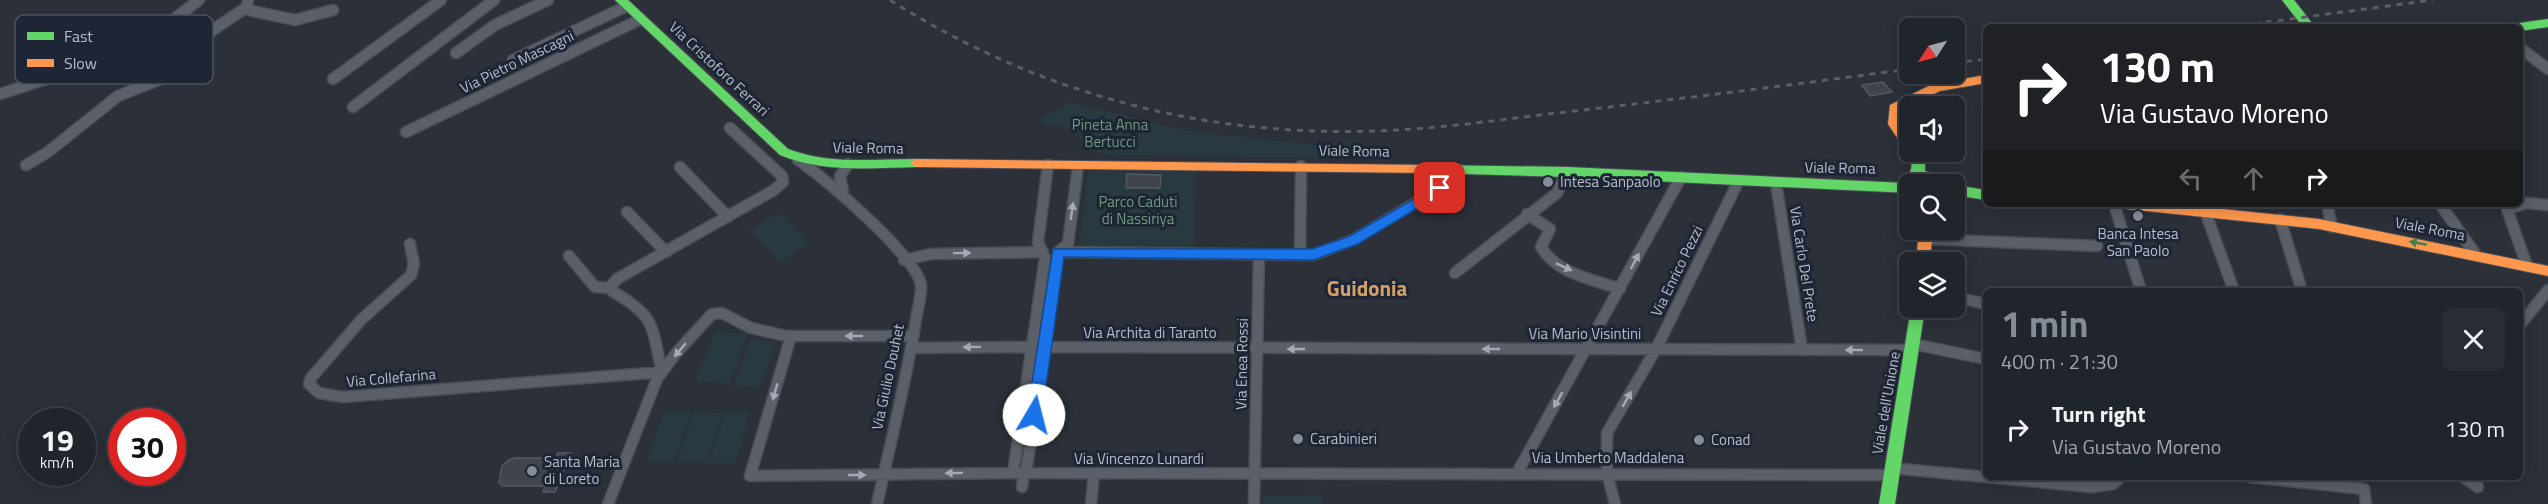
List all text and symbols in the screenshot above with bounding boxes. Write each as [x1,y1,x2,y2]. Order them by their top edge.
legend [15,15,213,84]
street label: Via Cristoforo Ferrari [664,16,775,121]
north arrow [1899,18,1965,84]
map controls [1899,18,1965,318]
text: Fast [64,24,93,48]
street label: Via Pietro Mascagni [456,24,578,99]
text: 130 m [2100,34,2215,98]
icon: right [2001,48,2079,126]
text: Slow [64,51,97,75]
text: Via Gustavo Moreno [2100,92,2329,133]
button: sound [1899,96,1965,162]
park label: Pineta Anna Bertucci [1072,113,1149,153]
street label: Viale Roma [832,135,904,160]
street label: Viale Roma [1318,138,1390,163]
street label: Viale Roma [1804,155,1876,180]
pin [1414,162,1465,213]
icon: left [2174,162,2207,195]
icon: ahead [2237,162,2270,195]
icon: right [2300,162,2333,195]
place label: Intesa Sanpaolo [1560,170,1661,193]
icon: arrive [1423,171,1456,204]
button: search [1899,174,1965,240]
marker: Intesa Sanpaolo [1541,175,1555,189]
park label: Parco Caduti di Nassiriya [1098,190,1178,230]
one-way arrow [1068,202,1077,221]
street label: Via Carlo Del Prete [1784,204,1825,323]
marker: Banca Intesa San Paolo [2131,209,2145,223]
street label: Viale Roma [2393,210,2468,247]
street label: Via Enrico Pezzi [1645,221,1709,320]
place label: Banca Intesa San Paolo [2097,222,2179,262]
one-way arrow [2409,238,2428,247]
one-way arrow [953,248,972,258]
one-way arrow [1630,252,1640,269]
button: layers [1899,252,1965,318]
one-way arrow [1556,263,1573,272]
district label: Guidonia [1327,272,1407,304]
text: 1 min [2001,296,2088,351]
button: close [2442,308,2505,371]
street label: Via Enea Rossi [1229,318,1254,410]
street label: Via Giulio Douhet [865,321,910,432]
street label: Via Archita di Taranto [1083,321,1217,344]
street label: Via Mario Visintini [1529,322,1641,345]
one-way arrow [845,331,864,341]
one-way arrow [673,342,686,358]
one-way arrow [963,343,982,352]
one-way arrow [1287,344,1306,354]
one-way arrow [1482,344,1501,354]
one-way arrow [1845,345,1864,355]
text: 400 m · 21:30 [2001,346,2118,377]
street label: Viale dell'Unione [1865,350,1906,456]
street label: Via Collefarina [345,362,437,393]
one-way arrow [770,383,779,401]
position arrow [1002,383,1066,447]
one-way arrow [1622,390,1632,407]
one-way arrow [1553,392,1563,409]
text: Turn right [2052,397,2146,431]
speed limit sign: 30 [108,408,186,486]
text: 130 m [2445,412,2505,446]
icon: right [2001,413,2034,446]
text: 19 [40,417,74,463]
place label: Carabinieri [1310,427,1377,450]
place label: Conad [1711,428,1750,451]
text: Via Gustavo Moreno [2052,431,2221,462]
marker: Carabinieri [1291,432,1305,446]
marker: Conad [1692,433,1706,447]
street label: Via Umberto Maddalena [1532,446,1685,469]
street label: Via Vincenzo Lunardi [1074,447,1204,470]
place label: Santa Maria di Loreto [544,450,620,490]
text: km/h [40,451,74,474]
marker: Santa Maria di Loreto [525,464,539,478]
one-way arrow [945,469,964,478]
one-way arrow [848,470,867,480]

